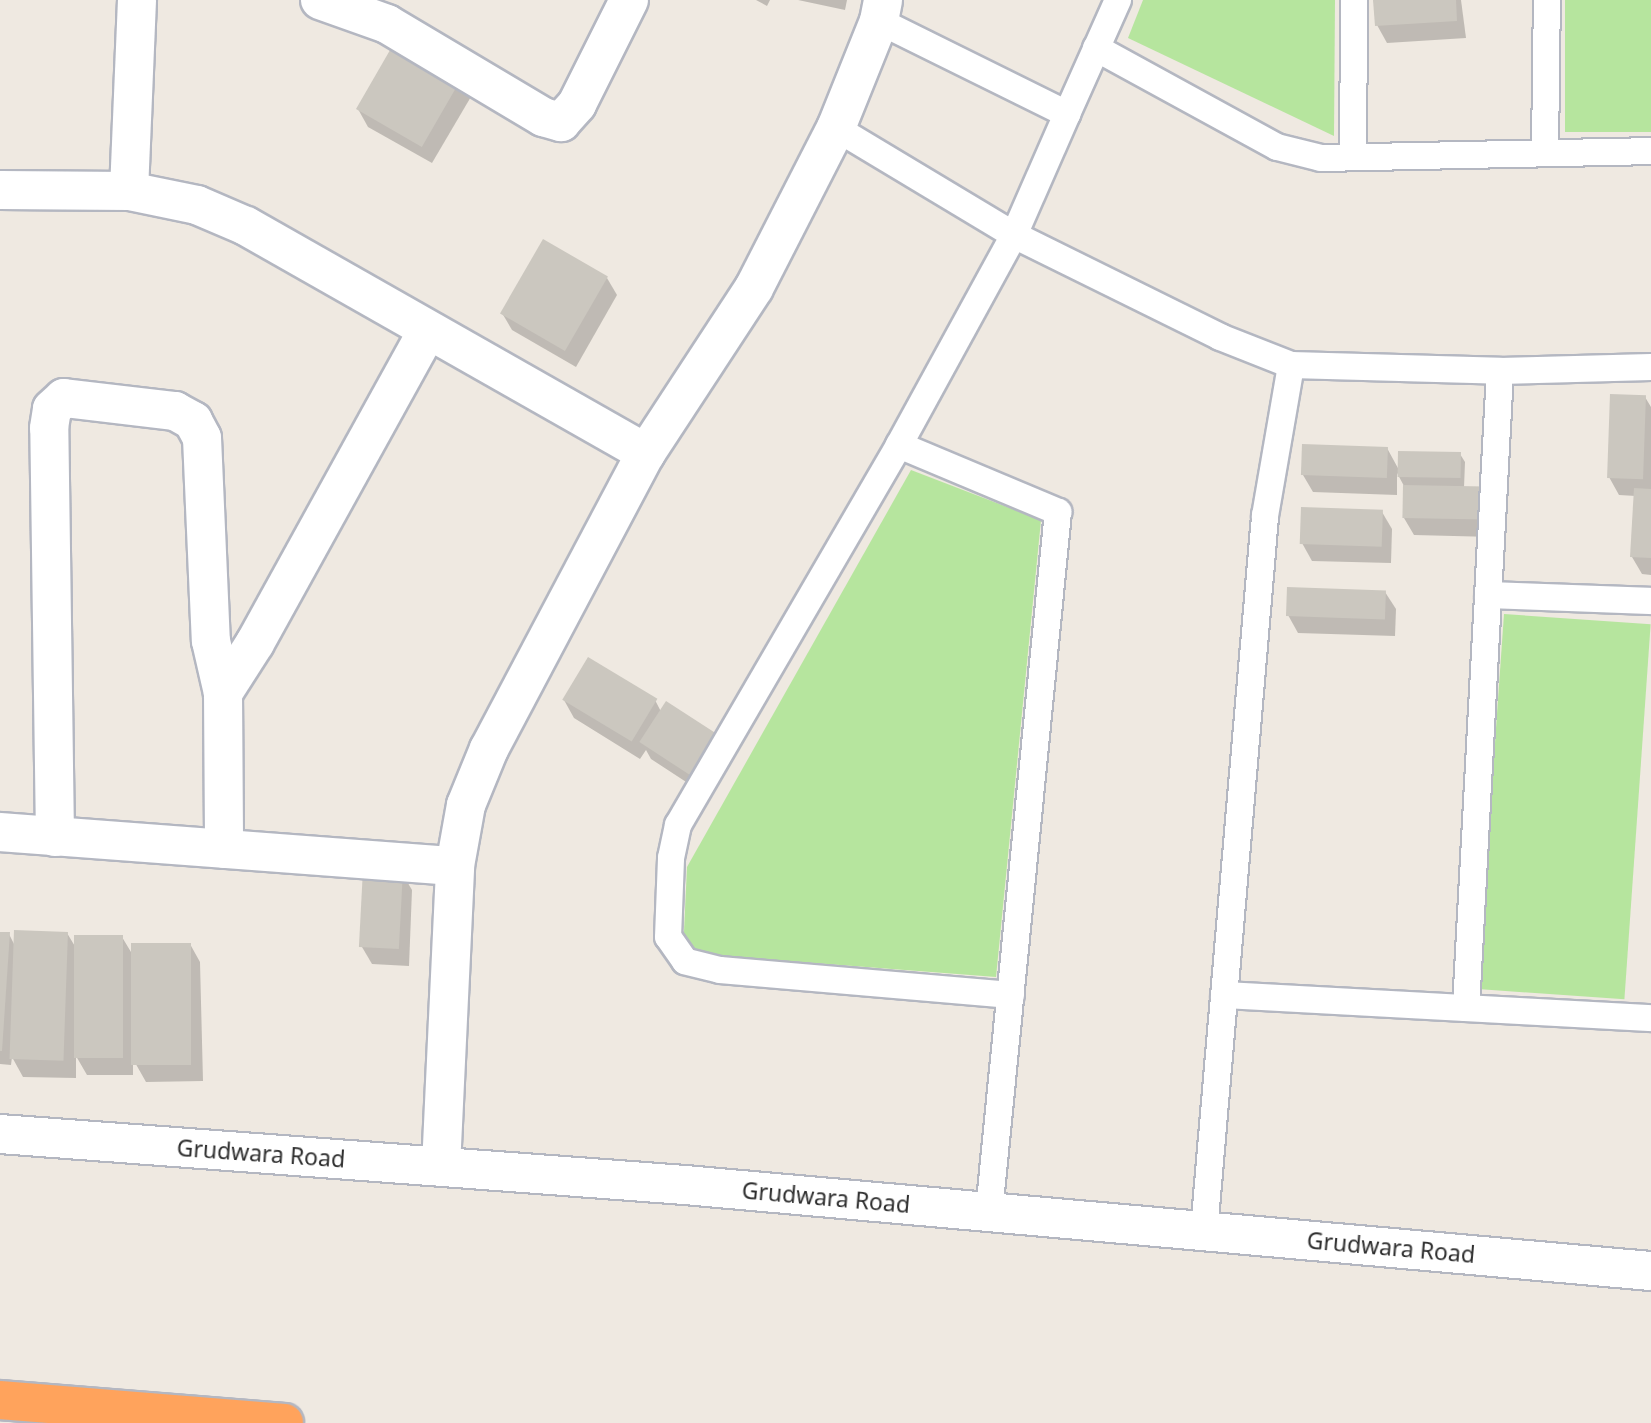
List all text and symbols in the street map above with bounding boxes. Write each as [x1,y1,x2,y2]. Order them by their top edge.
street label: Grudwara Road [176,1133,346,1173]
street label: Grudwara Road [741,1176,911,1218]
street label: Grudwara Road [1306,1226,1476,1268]

